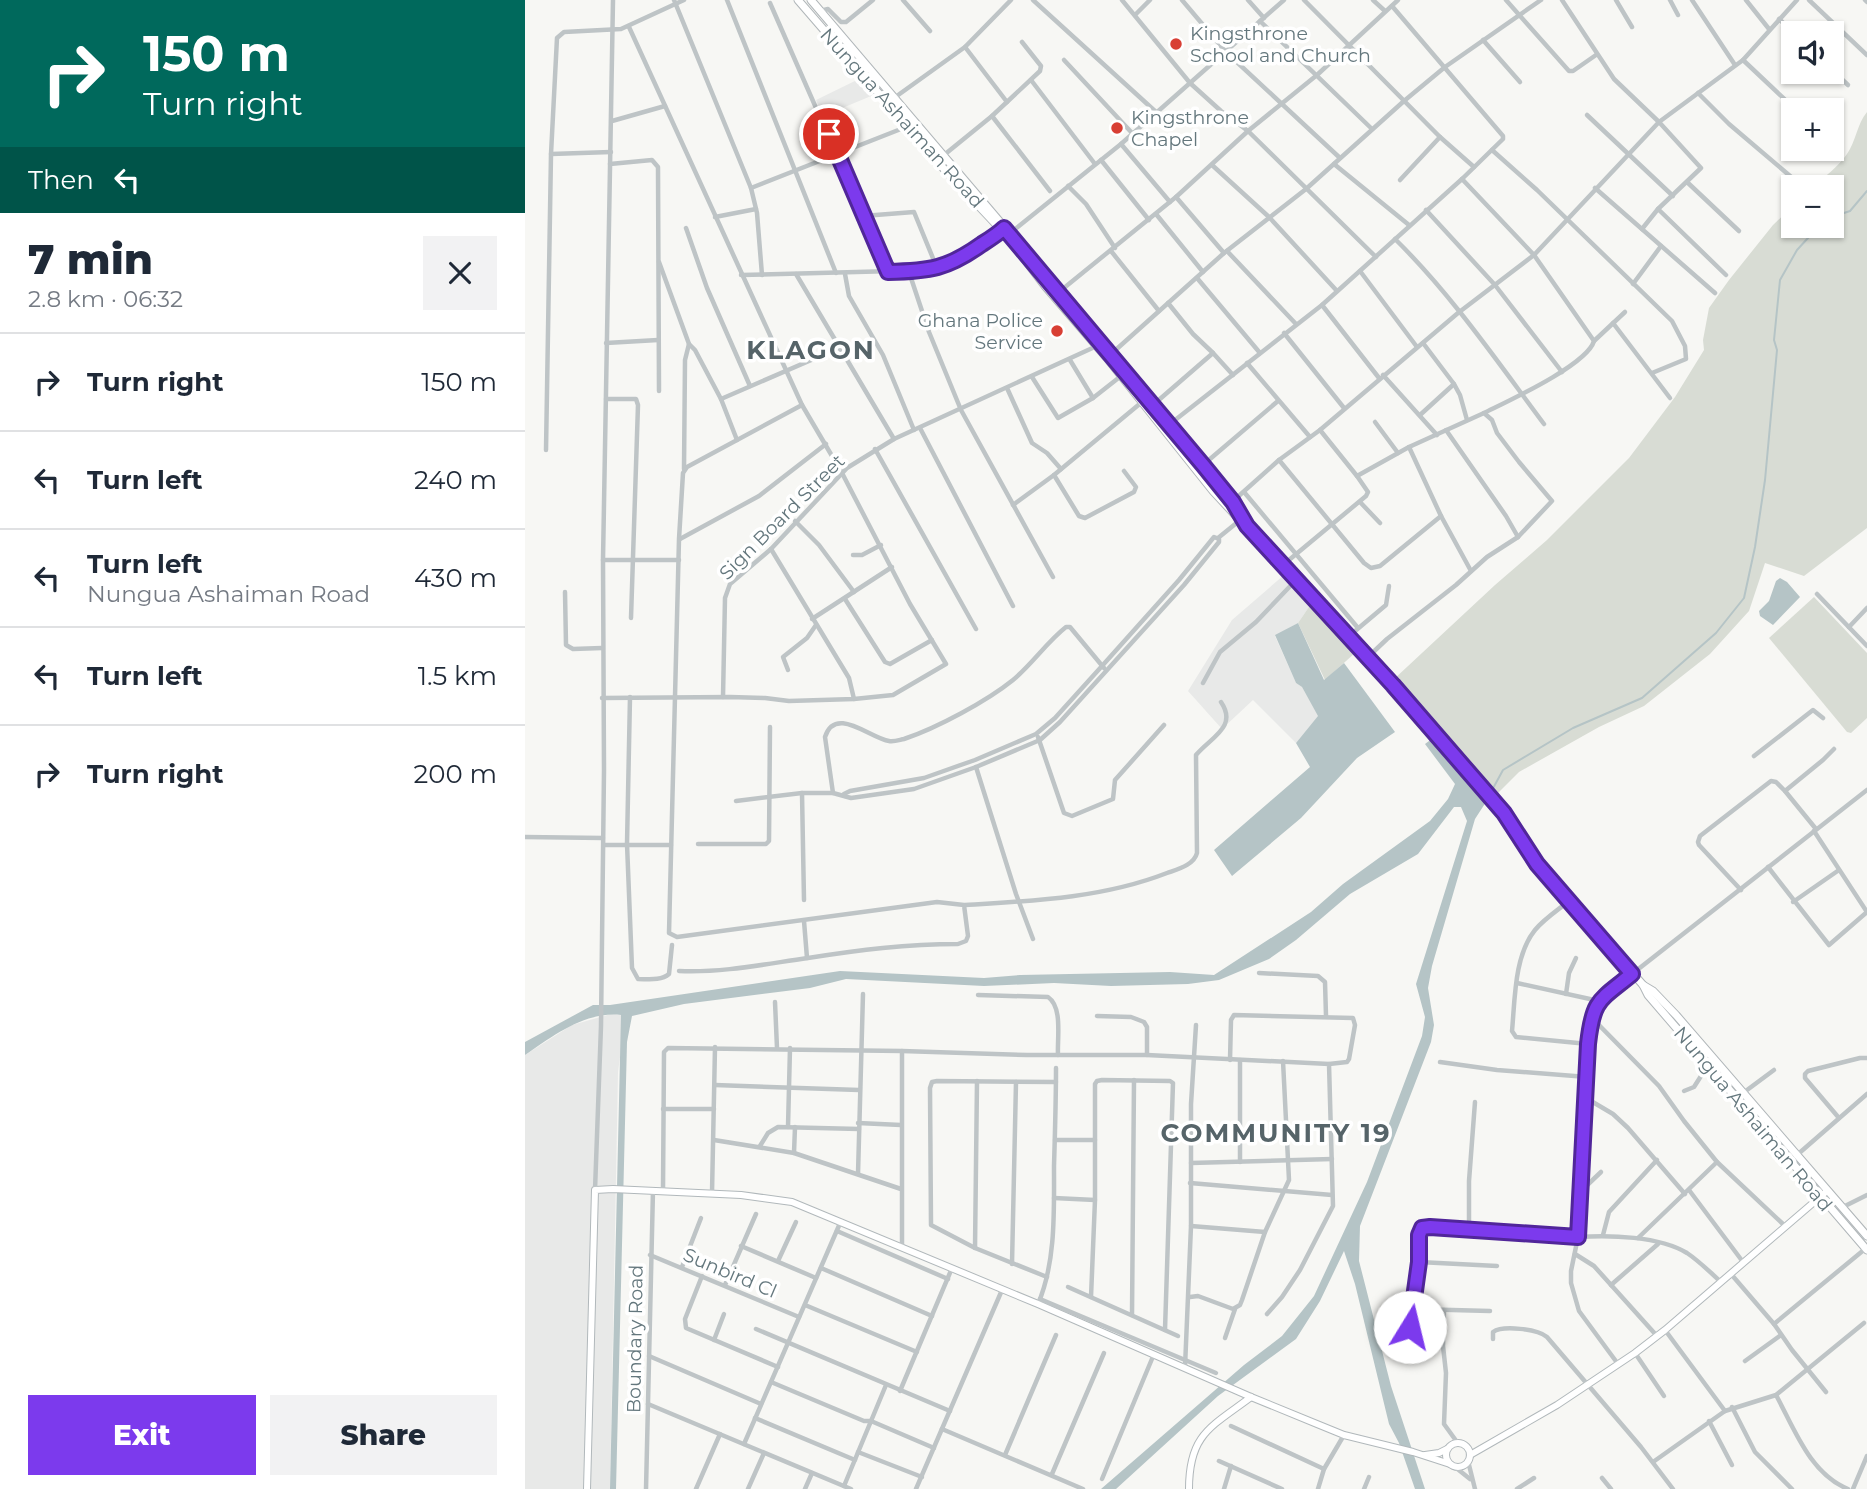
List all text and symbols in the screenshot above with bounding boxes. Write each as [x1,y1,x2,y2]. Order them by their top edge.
map controls [1781,21,1844,238]
button: sound [1781,21,1844,84]
place label: Kingsthrone School and Church [1190,22,1371,67]
street label: Nungua Ashaiman Road [815,23,989,213]
text: 150 m [143,24,290,83]
icon: right [28,28,119,119]
marker: Kingsthrone School and Church [1168,36,1184,52]
text: Turn right [143,84,303,123]
button: + [1781,98,1844,161]
pin [799,104,859,164]
place label: Kingsthrone Chapel [1131,106,1249,151]
icon: arrive [810,115,848,153]
marker: Kingsthrone Chapel [1109,120,1125,136]
icon: left [108,161,146,199]
text: Then [28,164,94,196]
button: − [1781,175,1844,238]
text: 7 min [28,233,153,285]
button: close [423,236,497,310]
text: 2.8 km · 06:32 [28,285,183,313]
place label: Ghana Police Service [918,309,1043,354]
marker: Ghana Police Service [1049,323,1065,339]
district label: KLAGON [746,334,876,366]
icon: right [28,363,66,401]
text: Turn right [87,366,223,398]
text: 150 m [421,366,497,398]
street label: Sign Board Street [715,449,850,584]
icon: left [28,461,66,499]
text: Turn left [87,464,203,496]
text: 240 m [414,464,497,496]
text: Turn left [87,548,203,580]
icon: left [28,559,66,597]
text: 430 m [414,562,497,594]
text: Nungua Ashaiman Road [87,580,370,608]
icon: left [28,657,66,695]
text: Turn left [87,660,203,692]
text: 1.5 km [418,660,497,692]
icon: right [28,755,66,793]
text: Turn right [87,758,223,790]
text: 200 m [413,758,497,790]
street label: Nungua Ashaiman Road [1669,1022,1837,1216]
district label: COMMUNITY 19 [1160,1117,1392,1149]
street label: Sunbird Cl [680,1243,780,1303]
street label: Boundary Road [622,1265,648,1413]
position arrow [1373,1290,1447,1364]
button: Exit [28,1395,256,1475]
button: Share [270,1395,497,1475]

